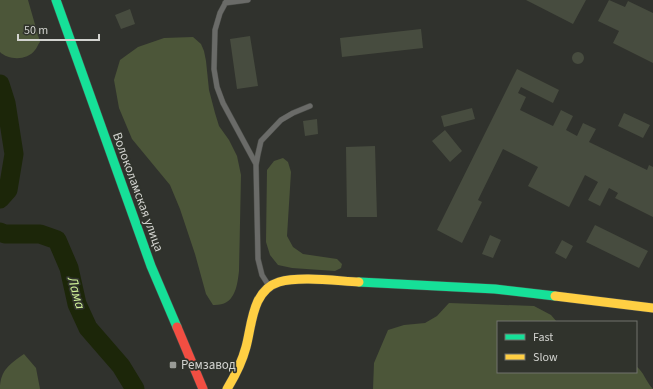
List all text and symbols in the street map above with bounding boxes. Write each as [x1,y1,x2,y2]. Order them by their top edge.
scale bar [18,16,99,42]
text: 50 m [24,22,48,39]
street label: Волоколамская улица [108,130,168,254]
water label: Лама [62,274,90,312]
legend [497,321,637,373]
text: Fast [533,329,553,346]
text: Slow [533,349,558,366]
place label: Ремзавод [181,356,236,374]
marker: Ремзавод [168,360,178,370]

